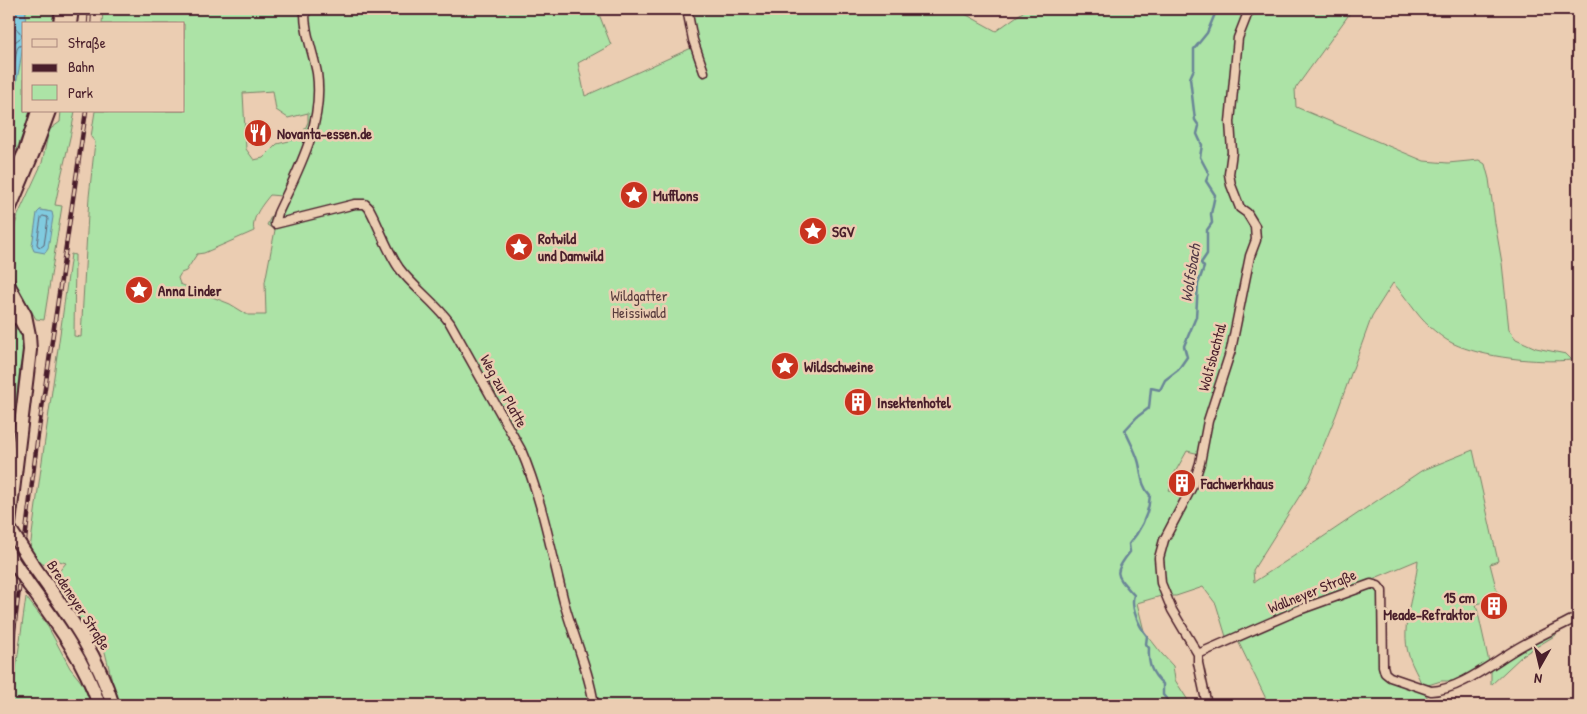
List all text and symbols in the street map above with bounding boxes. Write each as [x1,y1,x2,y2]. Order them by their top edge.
legend [22,22,185,112]
text: Straße [68,32,106,53]
text: Bahn [68,56,95,77]
text: Park [68,82,93,103]
restaurant icon: Novanta-essen.de [243,118,273,148]
place label: Novanta-essen.de [277,123,372,144]
place icon: Mufflons [619,180,649,210]
place label: Mufflons [653,185,699,206]
place icon: SGV [798,216,828,246]
place label: SGV [832,221,855,242]
place label: Rotwild und Damwild [538,228,604,266]
place icon: Rotwild und Damwild [504,232,534,262]
water label: Wolfsbach [1175,241,1206,303]
place icon: Anna Linder [124,275,154,305]
place label: Anna Linder [158,280,222,301]
park label: Wildgatter Heissiwald [610,285,668,323]
street label: Wolfsbachtal [1193,321,1231,393]
street label: Weg zur Platte [475,351,533,431]
place icon: Wildschweine [770,351,800,381]
place label: Wildschweine [804,356,873,377]
building icon: Insektenhotel [843,387,873,417]
place label: Insektenhotel [877,392,952,413]
building icon: Fachwerkhaus [1167,468,1197,498]
place label: Fachwerkhaus [1200,473,1274,494]
street label: Bredeneyer Straße [42,556,116,654]
street label: Wallneyer Straße [1265,564,1359,618]
place label: 15 cm Meade-Refraktor [1383,587,1475,625]
building icon: 15 cm Meade-Refraktor [1479,591,1509,621]
north arrow [1514,642,1564,692]
text: N [1533,669,1543,689]

